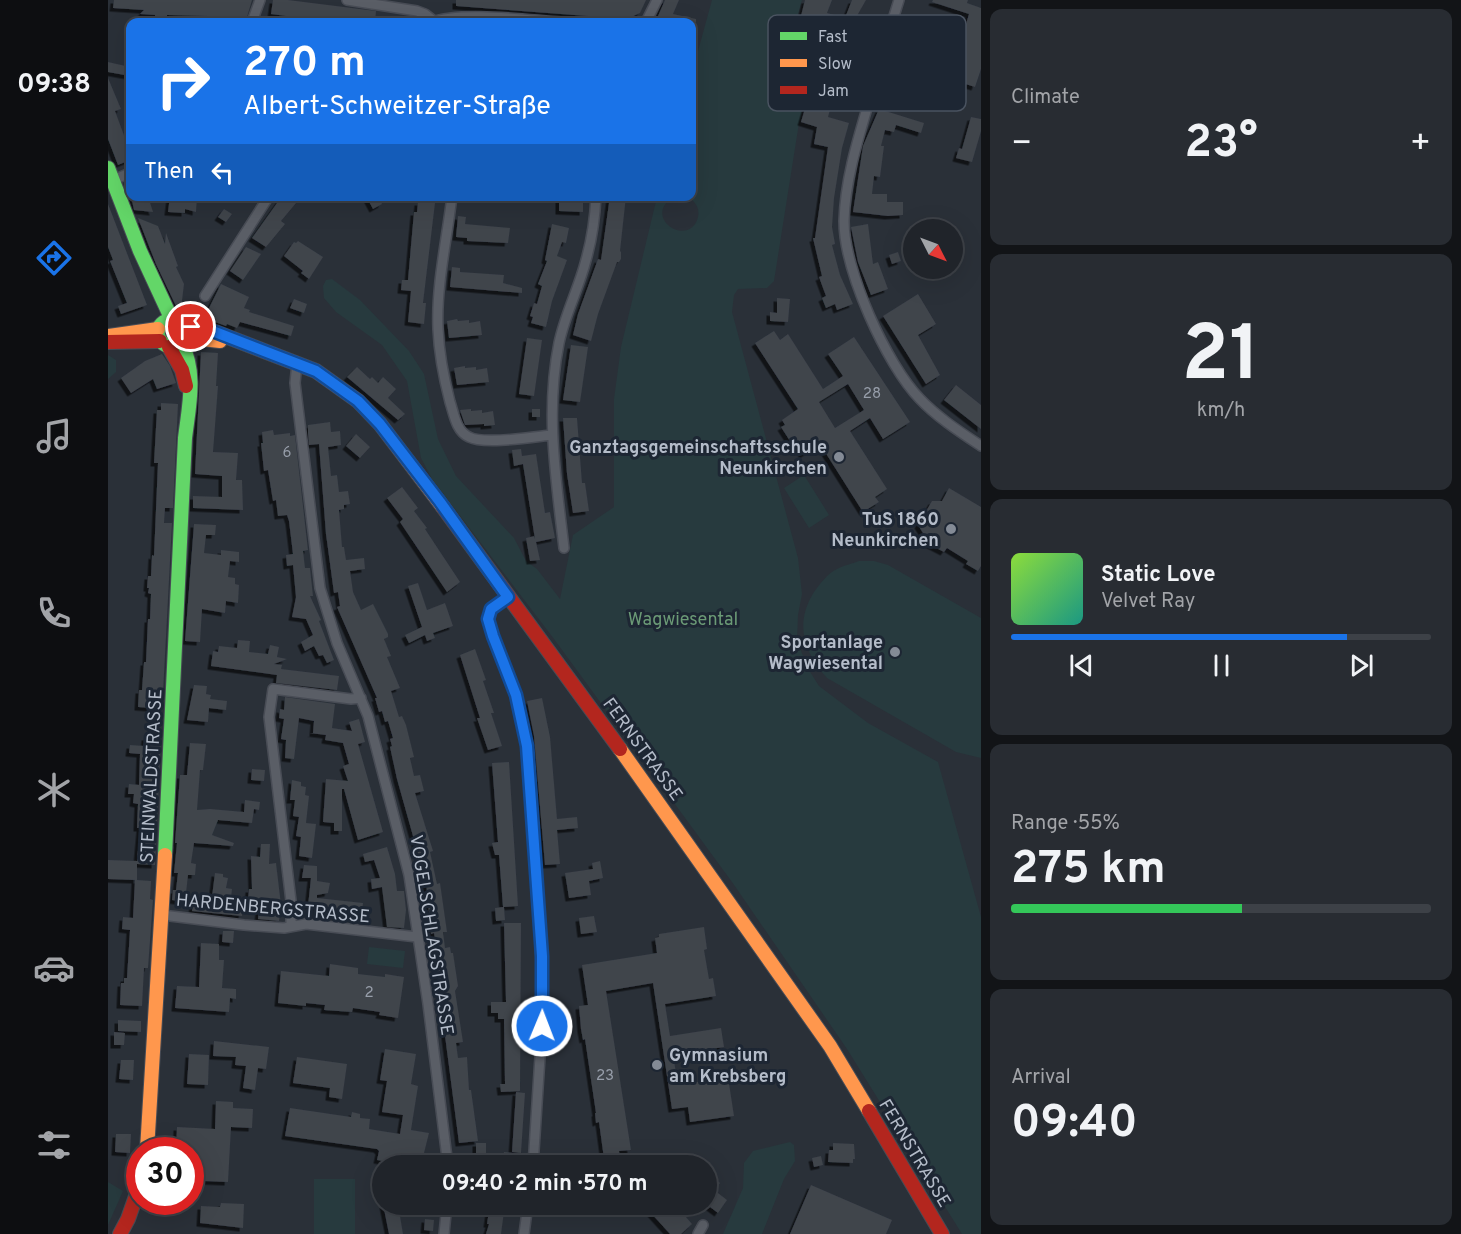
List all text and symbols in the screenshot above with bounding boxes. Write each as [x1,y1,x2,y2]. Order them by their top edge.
legend [768,15,966,111]
text: Fast [818,28,848,48]
text: 270 m [243,38,366,91]
icon: right [144,42,222,120]
text: Slow [818,55,852,75]
text: 09:38 [17,68,91,102]
text: Jam [818,82,849,102]
text: Climate [1011,85,1080,111]
text: Albert-Schweitzer-Straße [243,90,551,124]
text: 23° [1184,116,1258,173]
text: − [1011,124,1032,166]
text: + [1410,124,1431,166]
icon: left [206,156,239,189]
text: Then [144,159,194,186]
north arrow [903,219,963,279]
map controls [903,219,963,279]
icon: directions [33,237,75,279]
pin [165,301,216,352]
text: 21 [1182,309,1260,408]
icon: arrive [174,310,207,343]
house number: 28 [863,385,881,404]
text: km/h [1197,398,1245,424]
icon: music [33,415,75,457]
place label: Ganztagsgemeinschaftsschule Neunkirchen [569,437,827,481]
house number: 6 [283,444,292,463]
marker: Ganztagsgemeinschaftsschule Neunkirchen [832,450,846,464]
place label: TuS 1860 Neunkirchen [831,509,939,553]
marker: TuS 1860 Neunkirchen [944,522,958,536]
text: Static Love [1101,562,1215,589]
text: Velvet Ray [1101,589,1195,615]
icon: phone [33,592,75,634]
park label: Wagwiesental [628,609,738,632]
place label: Sportanlage Wagwiesental [768,632,883,676]
marker: Sportanlage Wagwiesental [888,645,902,659]
icon: previous [1065,649,1098,682]
icon: pause [1205,649,1238,682]
icon: next [1345,649,1378,682]
street label: STEINWALDSTRASSE [136,688,169,864]
street label: FERNSTRASSE [597,694,687,806]
icon: climate [33,769,75,811]
text: Range · 55% [1011,811,1120,837]
street label: VOGELSCHLAGSTRASSE [403,833,458,1037]
text: 275 km [1011,842,1166,899]
street label: HARDENBERGSTRASSE [175,890,371,929]
icon: car [33,947,75,989]
house number: 2 [364,984,374,1003]
position arrow [510,994,574,1058]
place label: Gymnasium am Krebsberg [669,1045,786,1089]
marker: Gymnasium am Krebsberg [650,1058,664,1072]
text: Arrival [1011,1065,1071,1091]
house number: 23 [596,1067,614,1086]
street label: FERNSTRASSE [872,1096,955,1212]
text: 09:40 [1011,1096,1138,1153]
icon: filters [33,1124,75,1166]
speed limit sign: 30 [126,1137,204,1215]
text: 09:40 · 2 min · 570 m [442,1171,647,1198]

